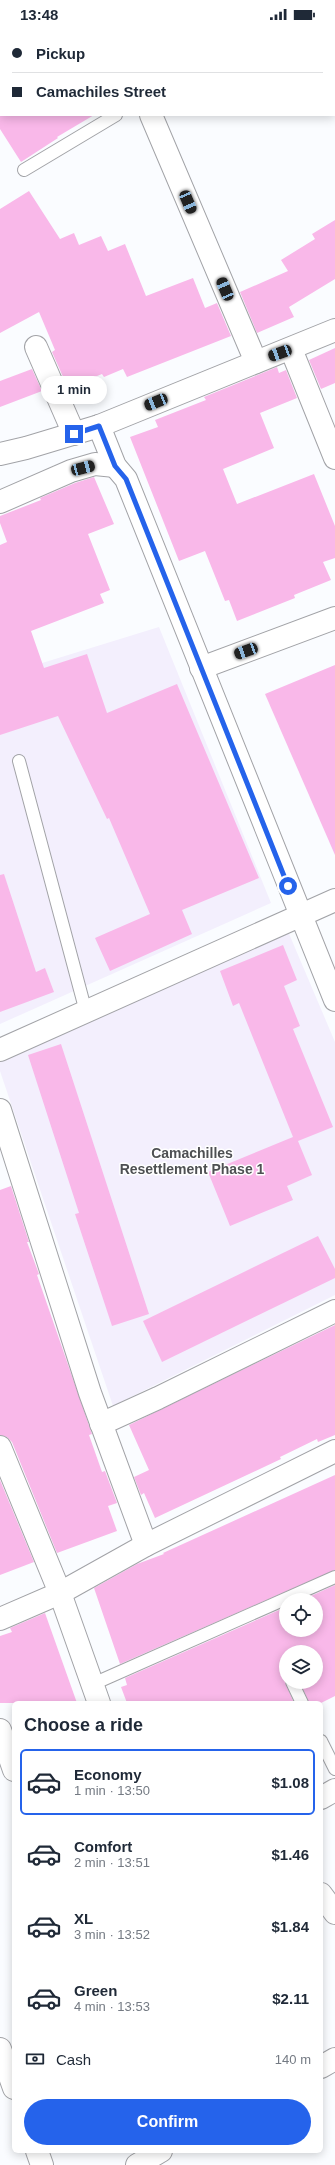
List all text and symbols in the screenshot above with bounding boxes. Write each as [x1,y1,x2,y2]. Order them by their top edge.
text: 13:48 [20,6,58,23]
text: Pickup [36,45,85,62]
text: Camachiles Street [36,83,166,100]
car [178,189,198,215]
car [215,276,235,302]
car [267,343,293,363]
callout: 1 min [41,376,107,404]
text: 1 min [57,382,91,397]
car [143,392,169,412]
route end [65,425,83,443]
car [70,459,96,477]
car [233,641,259,661]
route start [279,877,297,895]
district label: Camachilles Resettlement Phase 1 [120,1145,265,1177]
map controls [279,1593,323,1689]
button: locate [279,1593,323,1637]
button: layers [279,1645,323,1689]
text: Choose a ride [24,1715,143,1735]
icon: car [26,1764,62,1800]
text: Economy [74,1766,142,1783]
text: $1.08 [271,1774,309,1791]
text: 1 min · 13:50 [74,1783,150,1798]
icon: car [26,1836,62,1872]
text: Comfort [74,1838,132,1855]
text: $1.46 [271,1846,309,1863]
text: 2 min · 13:51 [74,1855,150,1870]
icon: car [26,1908,62,1944]
text: XL [74,1910,93,1927]
text: $1.84 [271,1918,309,1935]
text: 3 min · 13:52 [74,1927,150,1942]
icon: car [26,1980,62,2016]
text: Green [74,1982,117,1999]
text: $2.11 [272,1990,309,2007]
text: 4 min · 13:53 [74,1999,150,2014]
icon: cash [24,2048,46,2070]
text: Cash [56,2051,91,2068]
text: 140 m [275,2052,311,2067]
button: Confirm [24,2099,311,2145]

